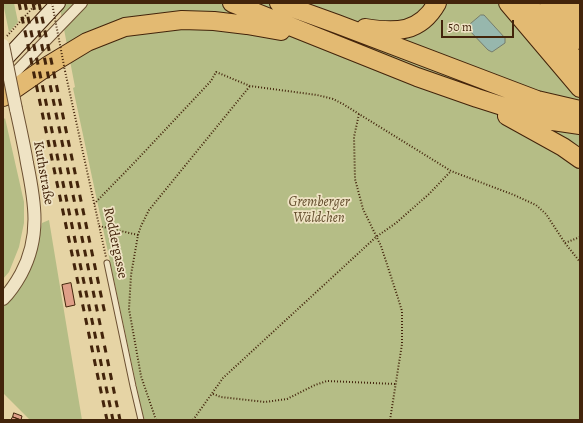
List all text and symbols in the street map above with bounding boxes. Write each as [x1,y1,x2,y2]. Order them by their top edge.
scale bar [443,12,516,38]
text: 50 m [448,19,472,35]
street label: Kuthstraße [29,140,57,206]
park label: Gremberger Wäldchen [288,195,350,228]
street label: Roddergasse [99,206,131,280]

